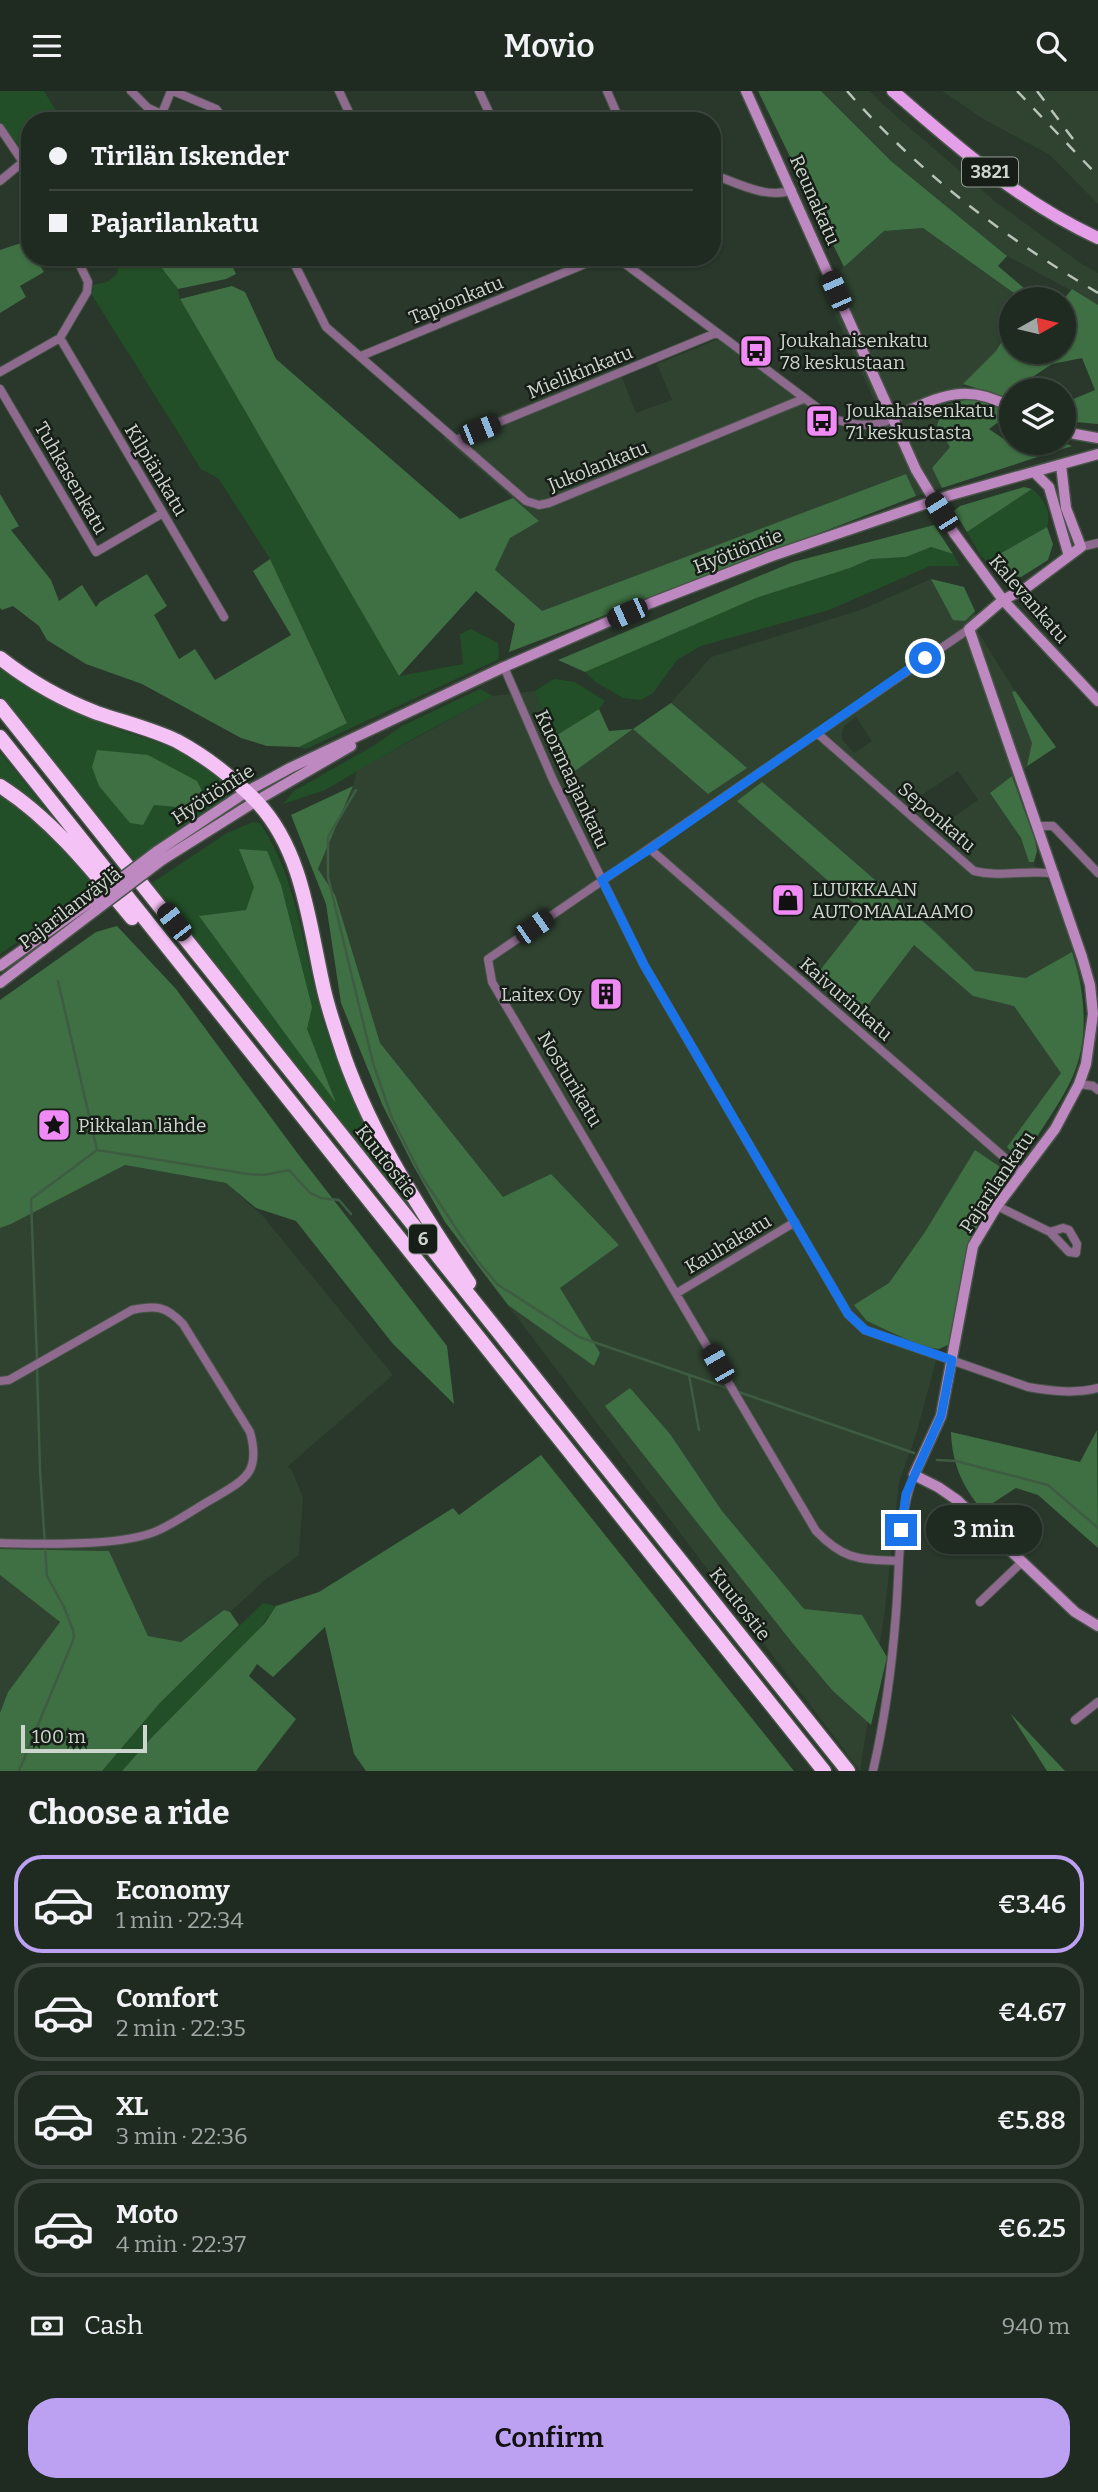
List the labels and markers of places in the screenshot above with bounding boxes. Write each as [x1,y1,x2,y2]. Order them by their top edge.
place label: Joukahaisenkatu 78 keskustaan [779,329,928,374]
bus stop icon: Joukahaisenkatu 78 keskustaan [737,332,775,370]
place label: Joukahaisenkatu 71 keskustasta [845,399,994,444]
bus stop icon: Joukahaisenkatu 71 keskustasta [803,402,841,440]
place label: LUUKKAAN AUTOMAALAAMO [812,878,974,923]
shop icon: LUUKKAAN AUTOMAALAAMO [769,881,807,919]
building icon: Laitex Oy [587,975,625,1013]
place label: Laitex Oy [501,983,583,1006]
place icon: Pikkalan lähde [35,1106,73,1144]
place label: Pikkalan lähde [78,1114,206,1137]

